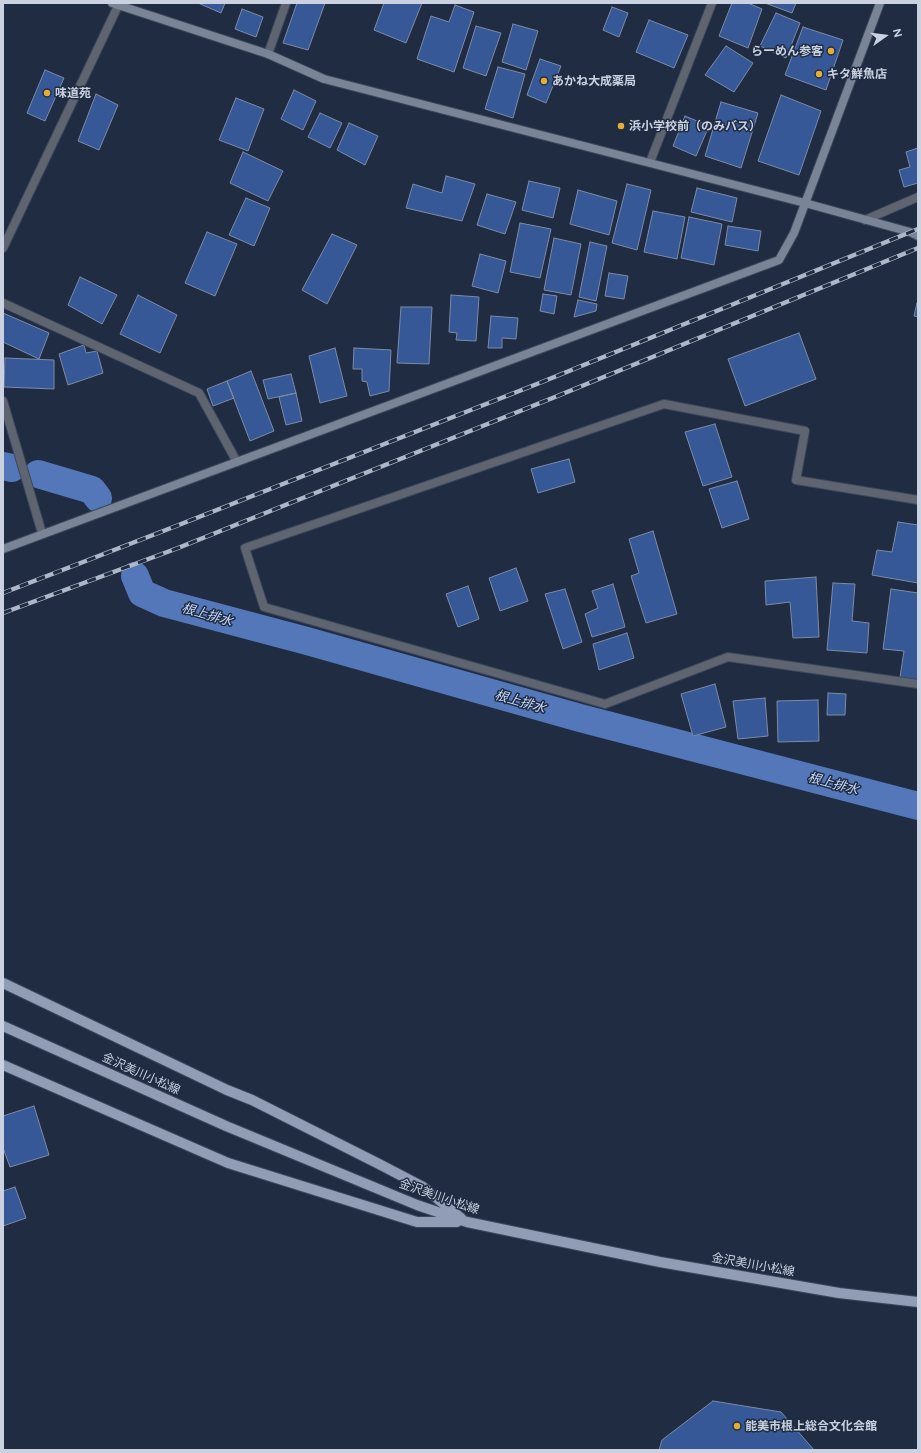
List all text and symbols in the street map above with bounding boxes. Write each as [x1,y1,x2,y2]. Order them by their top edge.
north arrow [865,16,905,56]
text: N [890,27,904,39]
place label: らーめん参客 [751,44,823,58]
marker: らーめん参客 [826,46,836,56]
place label: キタ鮮魚店 [827,67,887,81]
marker: キタ鮮魚店 [814,69,824,79]
place label: あかね大成薬局 [552,74,636,88]
marker: あかね大成薬局 [539,76,549,86]
place label: 味道苑 [55,86,91,100]
marker: 味道苑 [42,88,52,98]
place label: 浜小学校前（のみバス） [629,119,761,133]
marker: 浜小学校前（のみバス） [616,121,626,131]
water label: 根上排水 [180,600,234,630]
water label: 根上排水 [493,687,547,717]
water label: 根上排水 [806,770,860,798]
street label: 金沢美川小松線 [100,1050,182,1098]
street label: 金沢美川小松線 [397,1177,481,1217]
street label: 金沢美川小松線 [710,1251,796,1279]
place label: 能美市根上総合文化会館 [745,1419,877,1433]
marker: 能美市根上総合文化会館 [732,1421,742,1431]

